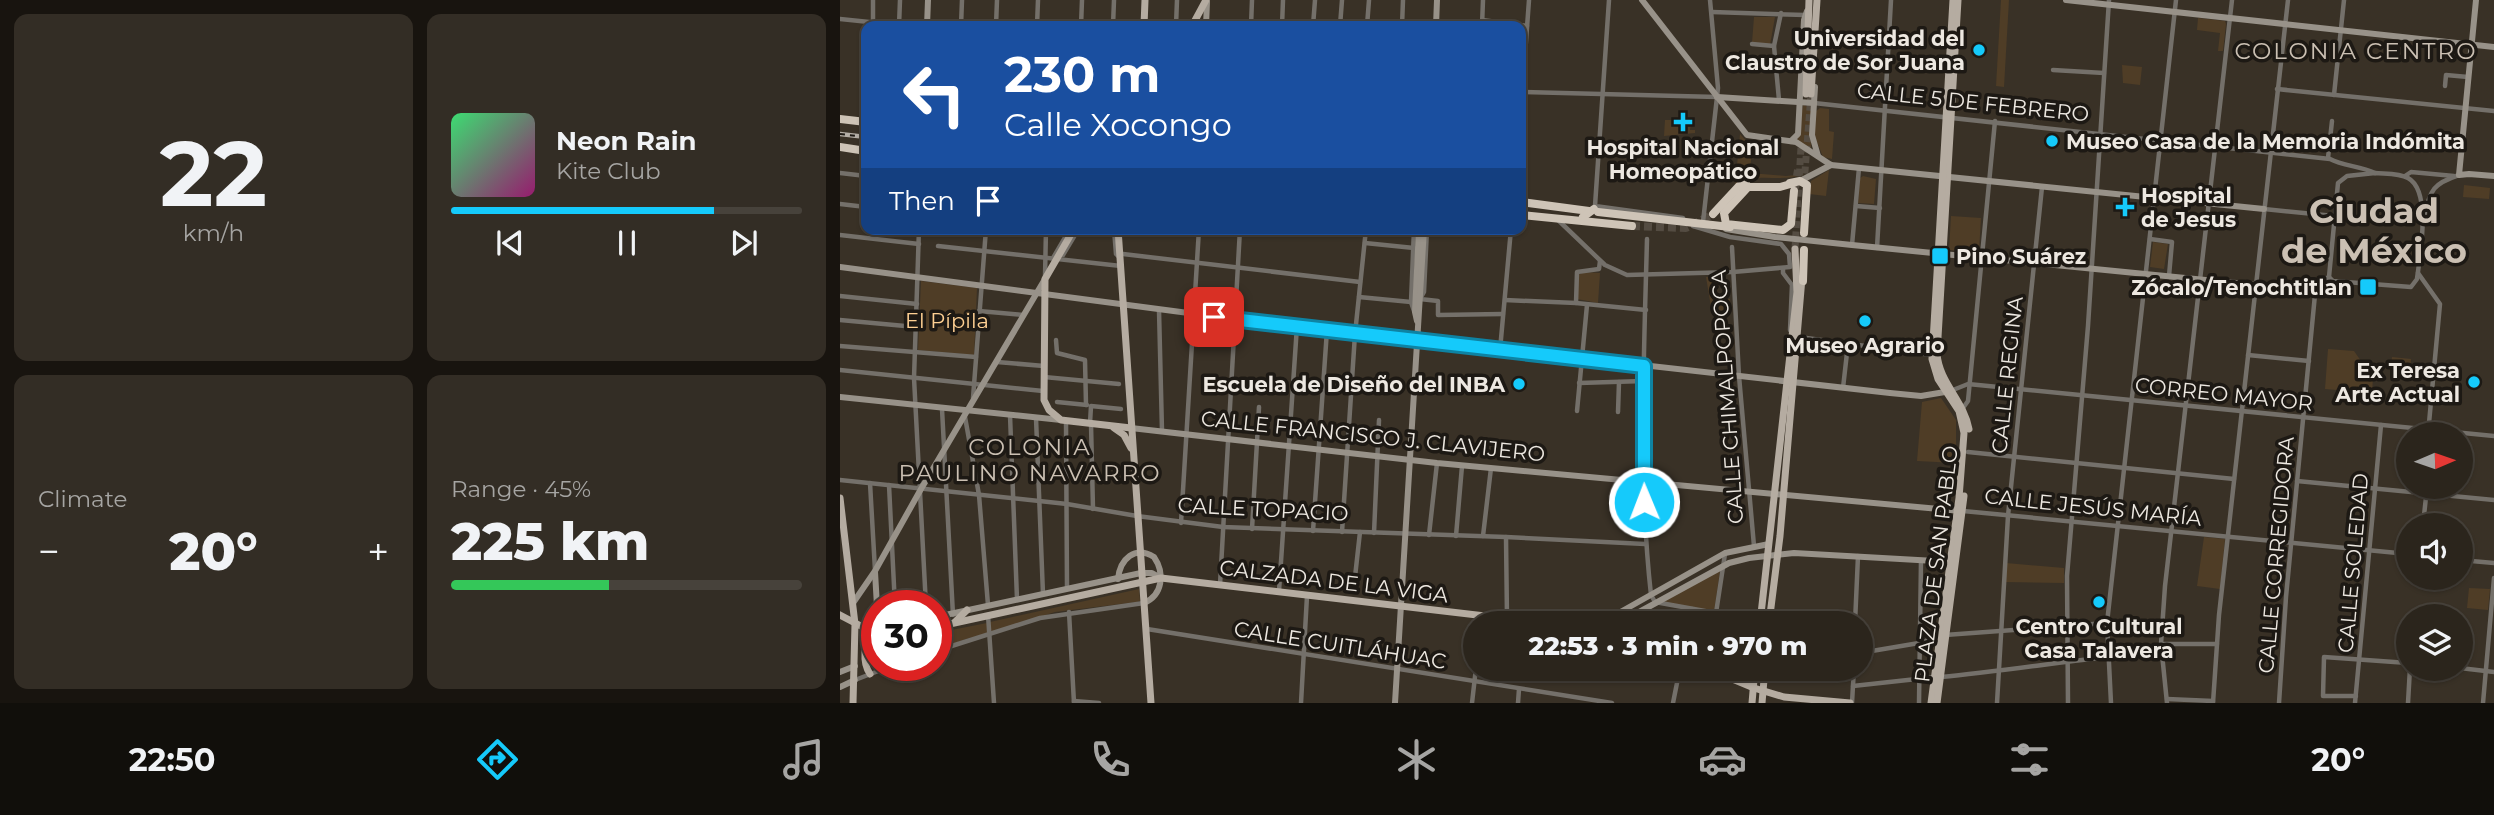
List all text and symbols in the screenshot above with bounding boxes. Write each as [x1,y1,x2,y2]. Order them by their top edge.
place label: Universidad del Claustro de Sor Juana [1725,26,1965,75]
district label: COLONIA CENTRO [2234,37,2478,65]
marker: Universidad del Claustro de Sor Juana [1971,42,1987,58]
text: 230 m [1004,45,1160,104]
icon: left [889,49,980,140]
street label: CALLE 5 DE FEBRERO [1856,77,2090,127]
text: Calle Xocongo [1004,105,1232,144]
marker: Hospital Nacional Homeopático [1673,112,1693,132]
text: 22 [160,118,267,229]
text: Neon Rain [556,125,697,157]
place label: Museo Casa de la Memoria Indómita [2066,129,2465,154]
marker: Museo Casa de la Memoria Indómita [2044,133,2060,149]
place label: Hospital Nacional Homeopático [1587,135,1779,184]
text: Kite Club [556,157,661,185]
icon: arrive [969,182,1007,220]
place label: Hospital de Jesus [2141,183,2236,232]
text: Then [889,185,955,217]
district label: Ciudad de México [2281,189,2467,272]
marker: Hospital de Jesus [2115,197,2135,217]
text: km/h [183,219,244,247]
icon: previous [491,224,529,262]
icon: pause [608,224,646,262]
icon: next [725,224,763,262]
place label: Pino Suárez [1956,244,2086,269]
marker: Pino Suárez [1930,246,1950,266]
street label: CALLE CHIMALPOPOCA [1706,268,1748,525]
place label: Zócalo/Tenochtitlan [2131,275,2352,300]
marker: Zócalo/Tenochtitlan [2358,277,2378,297]
pin [1184,287,1244,347]
street label: CALLE REGINA [1986,294,2028,455]
icon: arrive [1195,298,1233,336]
park label: El Pípila [905,308,989,333]
marker: Museo Agrario [1857,313,1873,329]
place label: Museo Agrario [1785,333,1945,358]
place label: Ex Teresa Arte Actual [2334,358,2460,407]
place label: Escuela de Diseño del INBA [1202,372,1506,397]
street label: CORREO MAYOR [2134,372,2314,416]
marker: Ex Teresa Arte Actual [2466,374,2482,390]
marker: Escuela de Diseño del INBA [1511,376,1527,392]
street label: CALLE FRANCISCO J. CLAVIJERO [1200,405,1546,467]
north arrow [2396,422,2473,499]
map controls [2396,422,2473,681]
district label: COLONIA PAULINO NAVARRO [899,433,1161,487]
street label: CALLE CORREGIDORA [2253,435,2299,675]
street label: PLAZA DE SAN PABLO [1909,444,1963,684]
position arrow [1607,465,1681,539]
street label: CALLE SOLEDAD [2333,472,2373,654]
text: Range · 45% [451,475,591,503]
street label: CALLE JESÚS MARÍA [1983,483,2204,531]
text: Climate [38,485,127,513]
street label: CALLE TOPACIO [1177,492,1349,526]
text: 225 km [451,510,649,573]
button: sound [2396,513,2473,590]
text: 20° [169,520,258,583]
text: − [38,528,60,575]
text: + [367,528,389,575]
street label: CALZADA DE LA VIGA [1218,555,1451,608]
speed limit sign: 30 [861,590,952,681]
marker: Centro Cultural Casa Talavera [2091,594,2107,610]
button: layers [2396,604,2473,681]
place label: Centro Cultural Casa Talavera [2015,614,2183,663]
street label: CALLE CUITLÁHUAC [1232,616,1448,674]
text: 22:53 · 3 min · 970 m [1529,630,1807,662]
icon: directions [473,735,522,784]
icon: music [779,735,828,784]
icon: phone [1086,735,1135,784]
icon: climate [1392,735,1441,784]
icon: car [1698,735,1747,784]
icon: filters [2005,735,2054,784]
text: 22:50 [129,740,216,779]
text: 20° [2311,740,2365,779]

